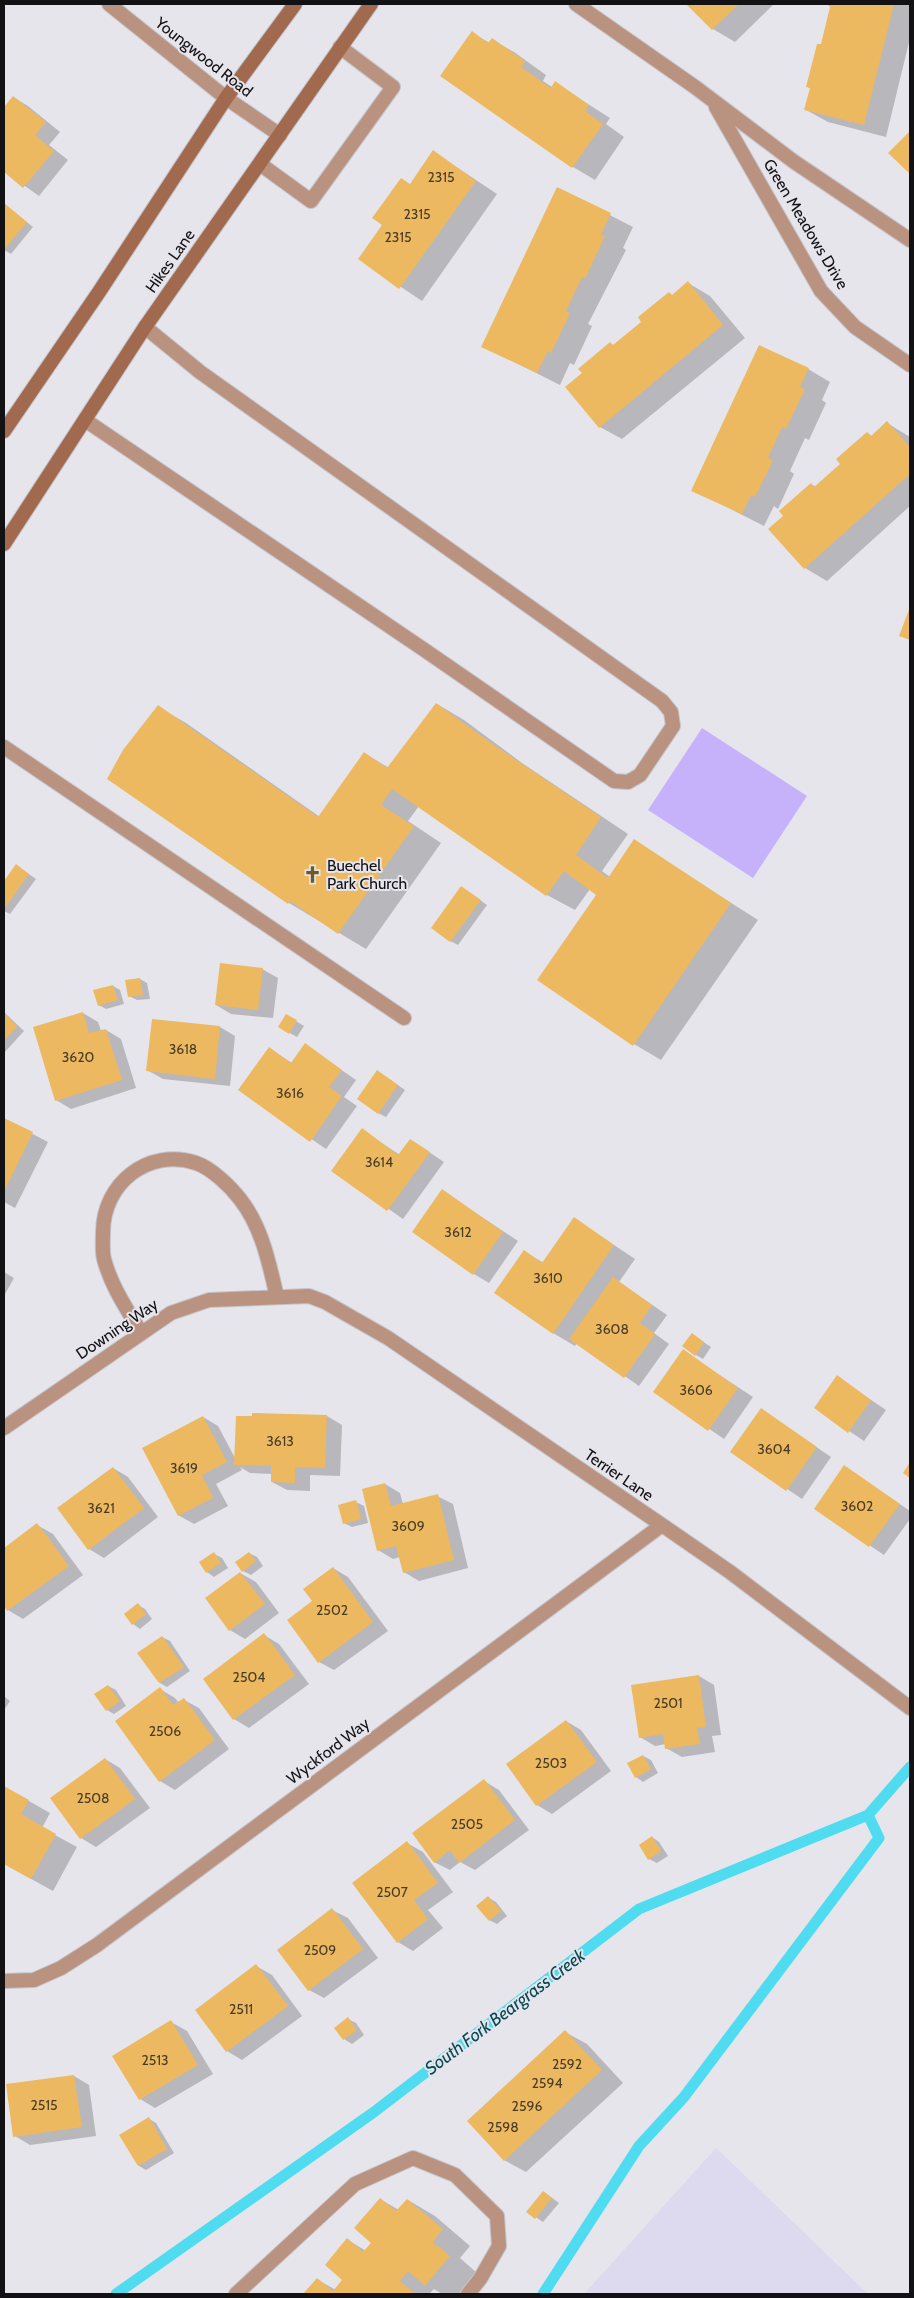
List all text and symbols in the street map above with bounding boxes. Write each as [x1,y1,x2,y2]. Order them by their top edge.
street label: Youngwood Road [151,13,256,101]
street label: Green Meadows Drive [760,155,852,293]
house number: 2315 [427,168,455,186]
house number: 2315 [403,205,431,223]
street label: Hikes Lane [141,226,199,296]
house number: 2315 [384,228,412,246]
place label: Buechel Park Church [327,856,407,893]
church icon: Buechel Park Church [303,864,323,884]
house number: 3618 [169,1040,197,1058]
house number: 3620 [62,1048,95,1066]
house number: 3616 [276,1084,304,1102]
house number: 3614 [365,1153,393,1171]
house number: 3612 [444,1223,472,1241]
house number: 3610 [533,1269,563,1287]
street label: Downing Way [72,1295,162,1363]
house number: 3608 [595,1320,629,1338]
house number: 3606 [679,1381,713,1399]
house number: 3613 [266,1432,294,1450]
house number: 3604 [757,1440,791,1458]
street label: Terrier Lane [581,1445,657,1505]
house number: 3619 [170,1459,198,1477]
house number: 3602 [841,1497,873,1515]
house number: 3621 [87,1499,115,1517]
house number: 3609 [391,1517,425,1535]
house number: 2502 [316,1601,348,1619]
house number: 2504 [233,1668,265,1686]
house number: 2501 [653,1694,683,1712]
street label: Wyckford Way [283,1714,373,1788]
house number: 2506 [149,1722,181,1740]
house number: 2503 [535,1754,567,1772]
house number: 2508 [76,1789,110,1807]
house number: 2505 [451,1815,483,1833]
house number: 2507 [376,1883,408,1901]
house number: 2509 [304,1941,336,1959]
water label: South Fork Beargrass Creek [421,1944,590,2079]
house number: 2511 [229,2000,253,2018]
house number: 2513 [141,2051,169,2069]
house number: 2592 [552,2055,582,2073]
house number: 2594 [532,2074,562,2092]
house number: 2515 [30,2096,58,2114]
house number: 2596 [512,2097,542,2115]
house number: 2598 [487,2118,519,2136]

